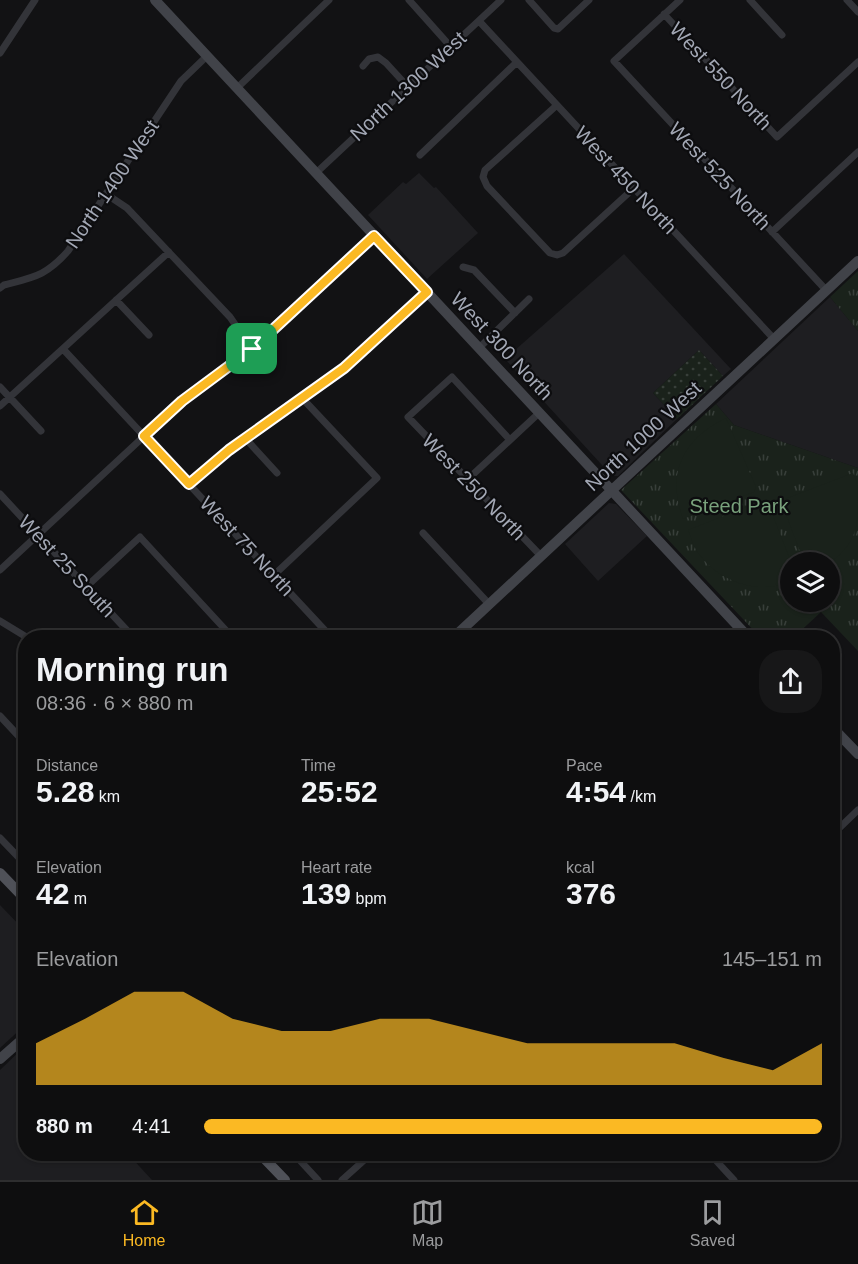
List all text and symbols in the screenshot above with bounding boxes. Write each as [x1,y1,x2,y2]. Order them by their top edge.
street label: West 550 North [666,18,776,134]
street label: North 1300 West [346,27,471,145]
street label: North 1400 West [61,115,163,252]
street label: West 525 North [665,118,775,234]
street label: West 450 North [571,122,681,238]
street label: West 300 North [447,288,557,404]
pin [226,323,277,374]
icon: arrive [235,332,268,365]
street label: North 1000 West [581,377,706,495]
street label: West 250 North [418,430,530,544]
street label: West 75 North [195,492,299,600]
park label: Steed Park [690,495,789,517]
street label: West 25 South [14,511,120,621]
map controls [780,552,840,612]
button: layers [780,552,840,612]
button: share [759,650,822,713]
text: Morning run [36,651,228,688]
text: 08:36 · 6 × 880 m [36,692,193,714]
text: Distance [36,757,98,774]
text: Time [301,757,336,774]
text: Pace [566,757,602,774]
text: 5.28 [36,775,94,808]
text: 25:52 [301,775,378,808]
text: 4:54 [566,775,626,808]
text: km [94,788,120,805]
text: /km [626,788,656,805]
text: Elevation [36,859,102,876]
text: Heart rate [301,859,372,876]
text: kcal [566,859,594,876]
text: 42 [36,877,69,910]
text: 139 [301,877,351,910]
text: 376 [566,877,616,910]
text: m [69,890,87,907]
text: bpm [351,890,387,907]
text: Elevation [36,948,118,970]
text: 145–151 m [722,948,822,970]
text: 880 m [36,1115,93,1137]
text: 4:41 [132,1115,171,1137]
tab: Home [123,1196,166,1250]
tab: Map [411,1196,444,1250]
tab: Saved [690,1196,735,1250]

